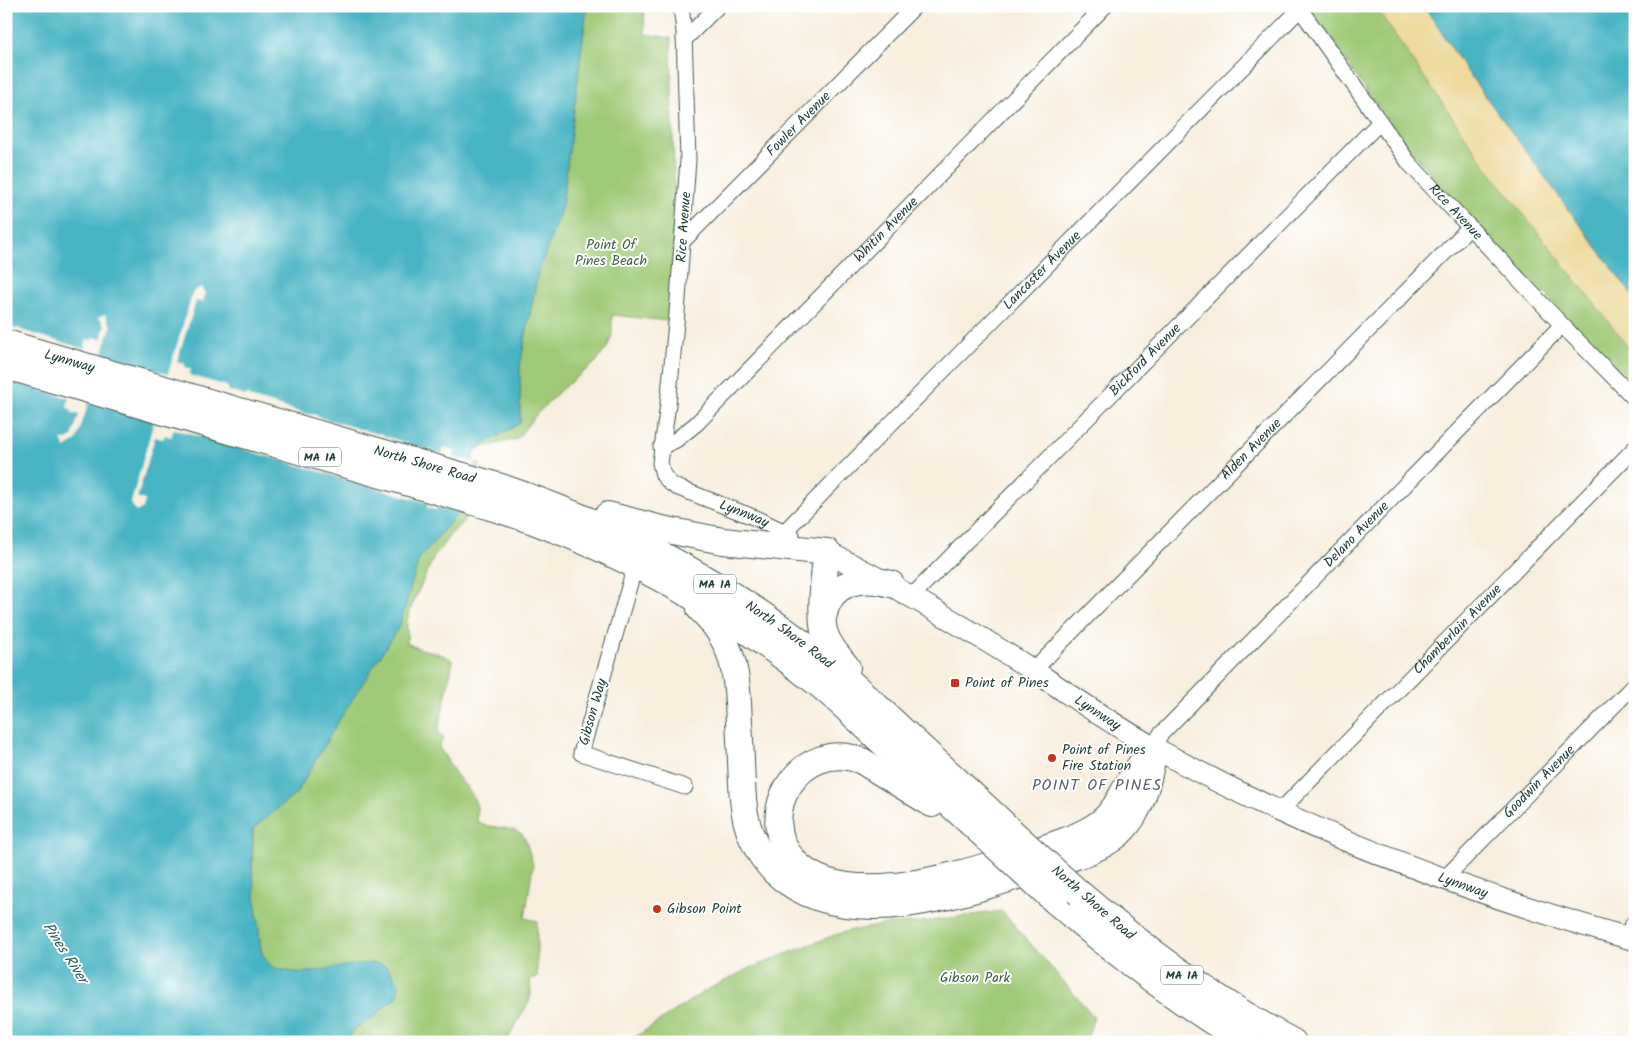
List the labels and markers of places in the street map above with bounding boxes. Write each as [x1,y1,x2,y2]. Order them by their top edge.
place label: Point of Pines [965,672,1049,694]
marker: Point of Pines [949,677,961,689]
place label: Point of Pines Fire Station [1062,739,1146,777]
marker: Point of Pines Fire Station [1046,752,1058,764]
place label: Gibson Point [667,898,742,920]
marker: Gibson Point [651,903,663,915]

